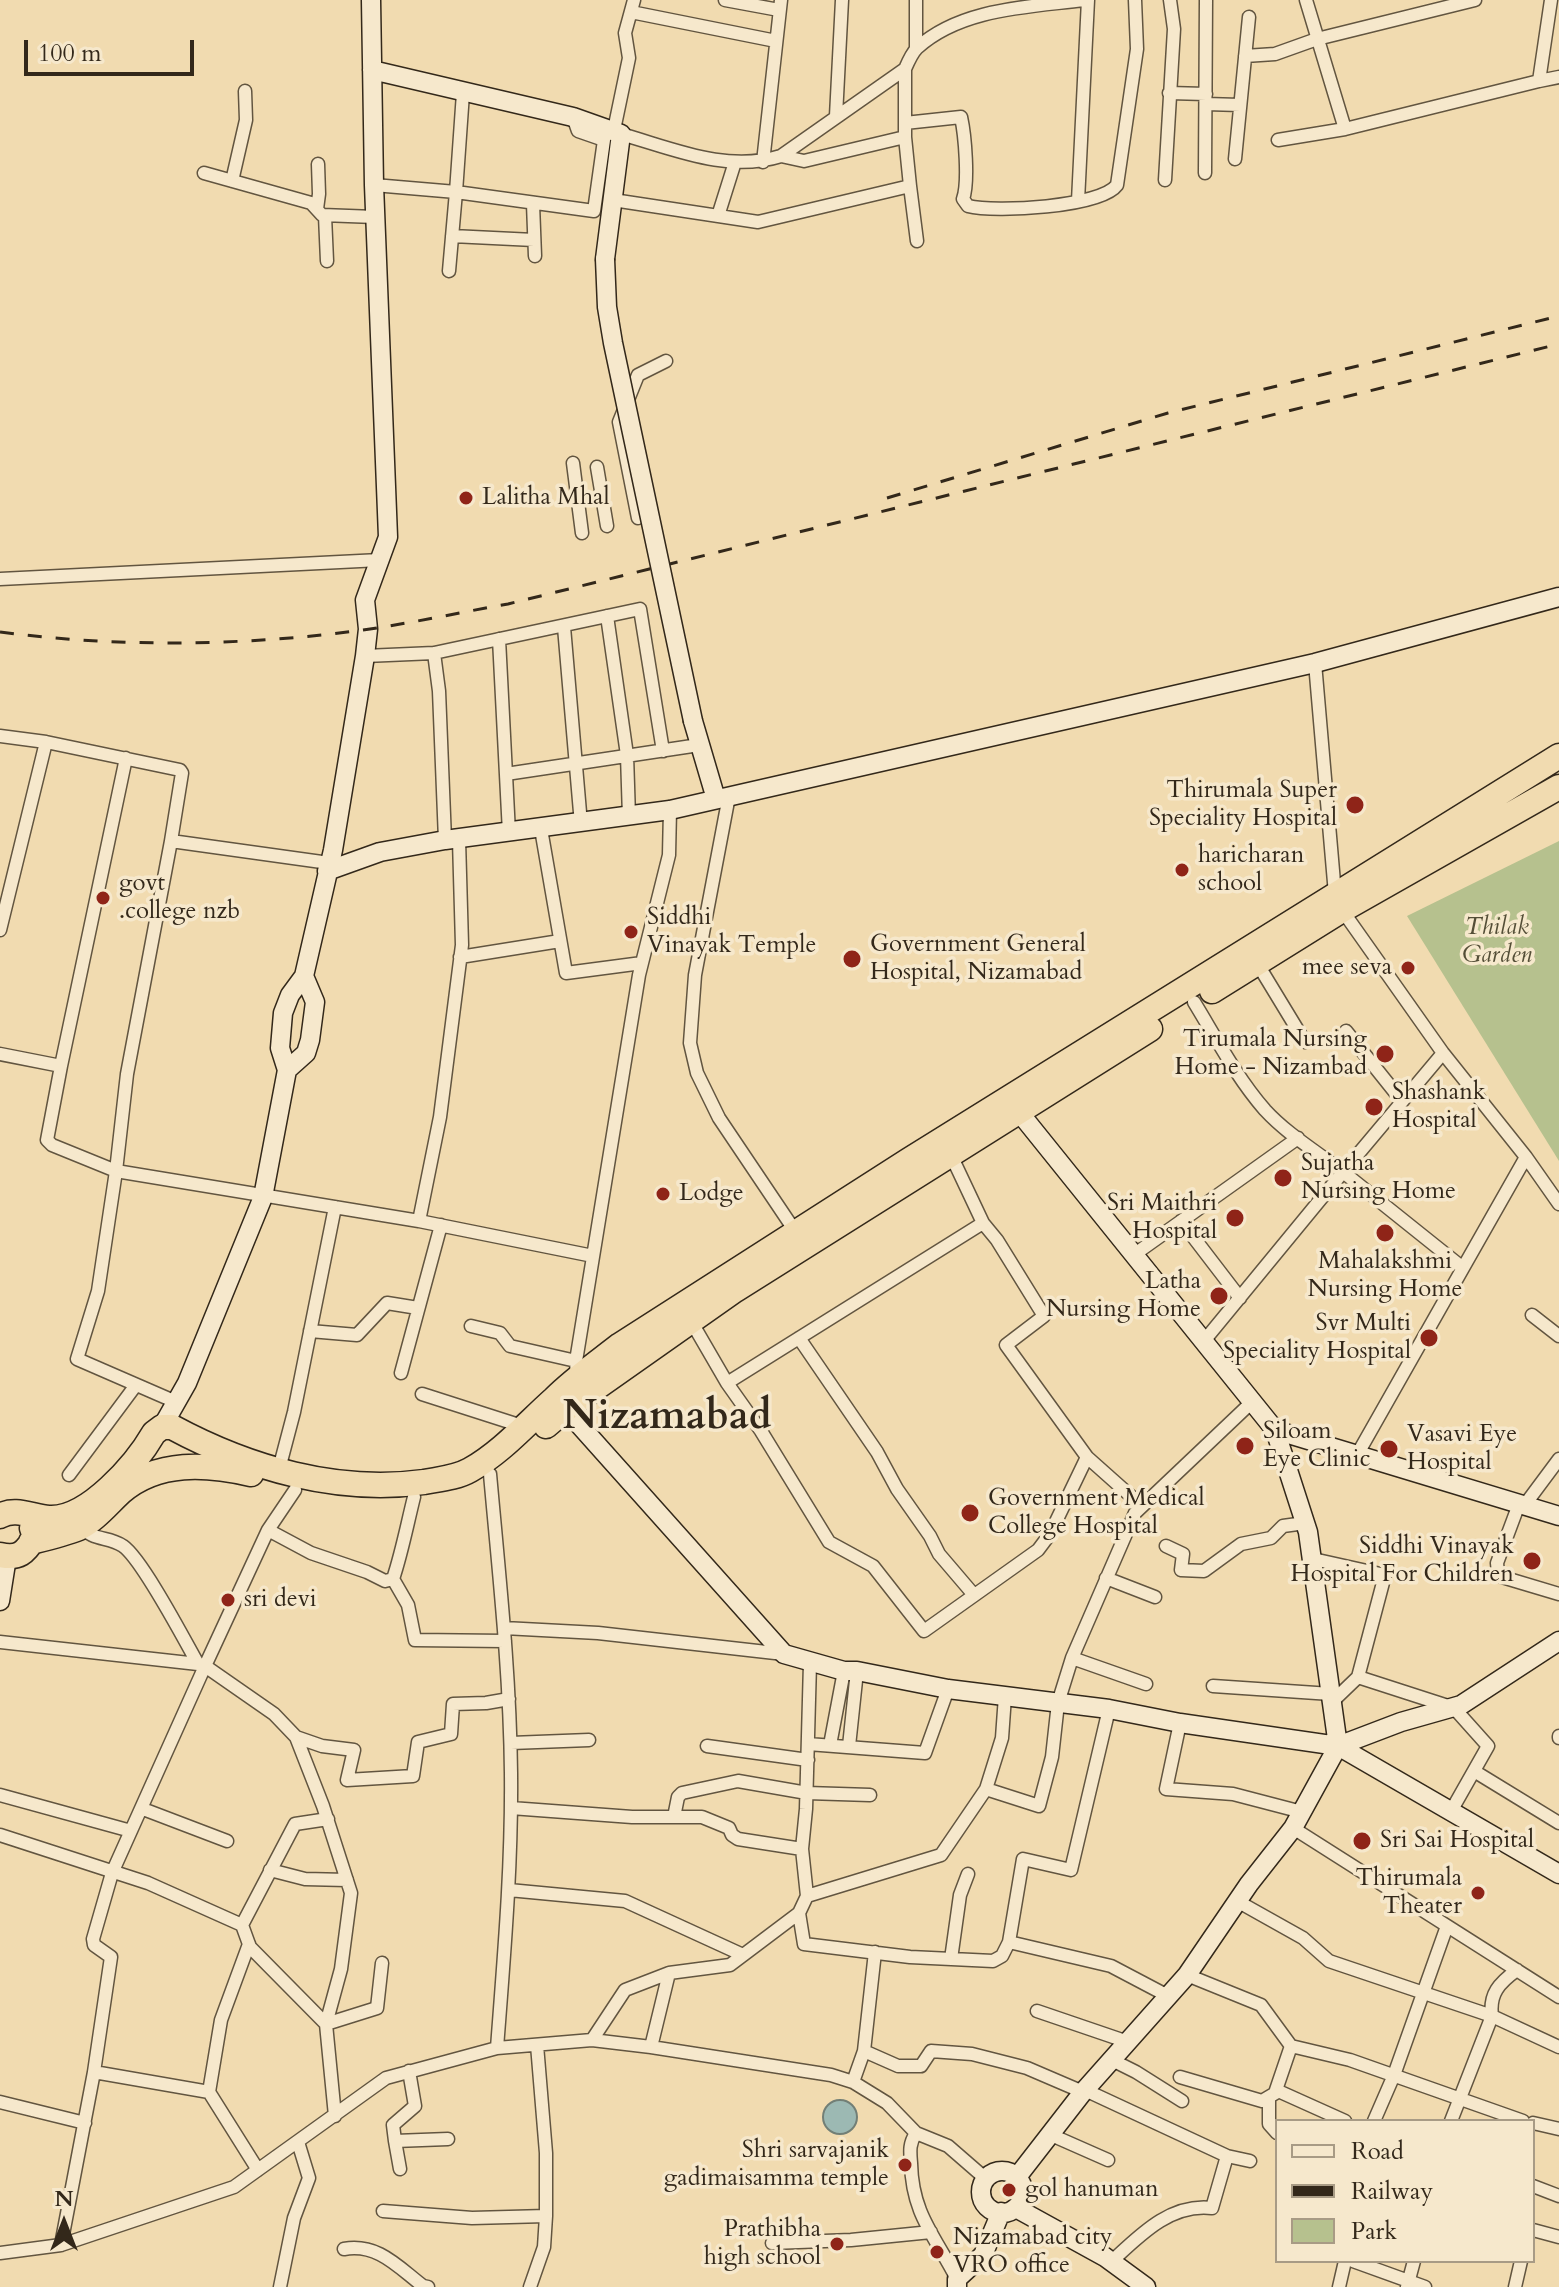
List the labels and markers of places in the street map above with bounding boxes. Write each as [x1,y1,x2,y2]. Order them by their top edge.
place label: Lalitha Mhal [482,484,610,512]
marker: Lalitha Mhal [457,489,475,507]
place label: Thirumala Super Speciality Hospital [1149,777,1337,833]
marker: Thirumala Super Speciality Hospital [1344,794,1366,816]
place label: haricharan school [1198,842,1304,898]
marker: haricharan school [1173,861,1191,879]
place label: govt .college nzb [119,870,240,926]
marker: govt .college nzb [94,889,112,907]
place label: Siddhi Vinayak Temple [647,904,816,960]
marker: Siddhi Vinayak Temple [622,923,640,941]
place label: Government General Hospital, Nizamabad [870,931,1086,987]
marker: Government General Hospital, Nizamabad [841,948,863,970]
place label: mee seva [1302,954,1392,982]
marker: mee seva [1399,959,1417,977]
place label: Tirumala Nursing Home - Nizambad [1175,1026,1367,1082]
marker: Tirumala Nursing Home - Nizambad [1374,1043,1396,1065]
place label: Shashank Hospital [1392,1079,1486,1135]
marker: Shashank Hospital [1363,1096,1385,1118]
place label: Sujatha Nursing Home [1301,1150,1456,1206]
marker: Sujatha Nursing Home [1272,1167,1294,1189]
place label: Lodge [679,1180,744,1208]
marker: Lodge [654,1185,672,1203]
place label: Sri Maithri Hospital [1107,1190,1217,1246]
marker: Sri Maithri Hospital [1224,1207,1246,1229]
marker: Mahalakshmi Nursing Home [1374,1222,1396,1244]
place label: Mahalakshmi Nursing Home [1308,1248,1462,1304]
place label: Latha Nursing Home [1046,1268,1201,1324]
marker: Latha Nursing Home [1208,1285,1230,1307]
place label: Svr Multi Speciality Hospital [1223,1310,1411,1366]
marker: Svr Multi Speciality Hospital [1418,1327,1440,1349]
place label: Siloam Eye Clinic [1263,1418,1370,1474]
place label: Vasavi Eye Hospital [1407,1421,1517,1477]
marker: Siloam Eye Clinic [1234,1435,1256,1457]
marker: Vasavi Eye Hospital [1378,1438,1400,1460]
place label: Government Medical College Hospital [988,1485,1205,1541]
marker: Government Medical College Hospital [959,1502,981,1524]
place label: Siddhi Vinayak Hospital For Children [1291,1533,1514,1589]
marker: Siddhi Vinayak Hospital For Children [1521,1550,1543,1572]
place label: sri devi [244,1586,317,1614]
marker: sri devi [219,1591,237,1609]
place label: Sri Sai Hospital [1380,1827,1534,1855]
marker: Sri Sai Hospital [1351,1830,1373,1852]
place label: Thirumala Theater [1355,1865,1462,1921]
marker: Thirumala Theater [1469,1884,1487,1902]
place label: Shri sarvajanik gadimaisamma temple [664,2137,889,2193]
marker: Shri sarvajanik gadimaisamma temple [896,2156,914,2174]
place label: gol hanuman [1025,2176,1159,2204]
marker: gol hanuman [1000,2181,1018,2199]
place label: Prathibha high school [704,2216,821,2272]
place label: Nizamabad city VRO office [953,2224,1112,2280]
marker: Prathibha high school [828,2235,846,2253]
marker: Nizamabad city VRO office [928,2243,946,2261]

